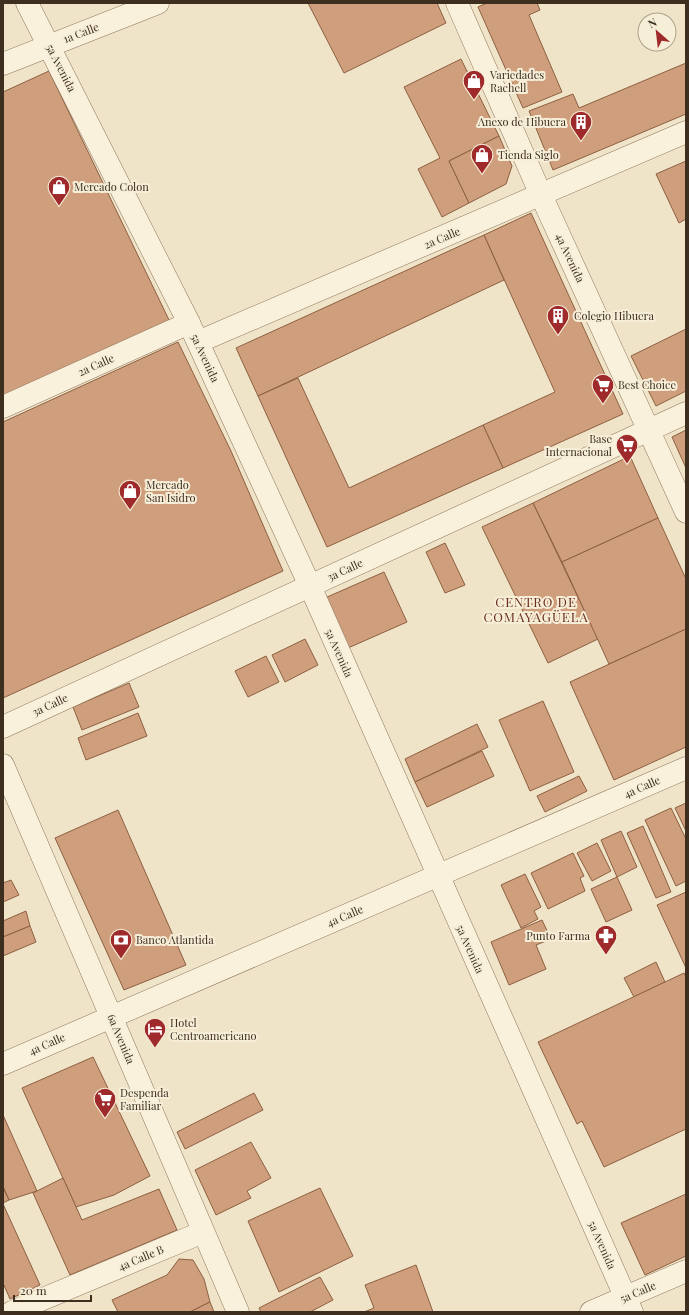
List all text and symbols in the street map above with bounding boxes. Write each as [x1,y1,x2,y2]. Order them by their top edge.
north arrow [637,12,677,52]
text: N [645,14,659,31]
street label: 1a Calle [61,19,101,46]
street label: 5a Avenida [43,41,80,95]
place label: Variedades Rachell [489,67,544,95]
shop icon: Variedades Rachell [461,68,487,101]
building icon: Anexo de Hibuera [568,109,594,142]
place label: Anexo de Hibuera [477,114,567,129]
shop icon: Tienda Siglo [469,142,495,175]
place label: Tienda Siglo [498,147,559,162]
shop icon: Mercado Colon [46,174,72,207]
place label: Mercado Colon [74,179,149,194]
street label: 2a Calle [421,223,463,252]
street label: 4a Avenida [553,231,589,285]
building icon: Colegio Hibuera [545,303,571,336]
place label: Colegio Hibuera [574,308,654,323]
street label: 5a Avenida [188,331,223,385]
street label: 2a Calle [75,350,117,379]
supermarket icon: Best Choice [590,372,616,405]
place label: Best Choice [618,377,676,392]
place label: Base Internacional [546,431,612,459]
supermarket icon: Base Internacional [614,432,640,465]
place label: Mercado San Isidro [146,477,196,505]
shop icon: Mercado San Isidro [117,478,143,511]
street label: 3a Calle [324,555,365,584]
district label: CENTRO DE COMAYAGÜELA [483,593,589,625]
street label: 5a Avenida [322,626,357,680]
street label: 3a Calle [29,690,70,719]
street label: 4a Calle [621,772,663,801]
street label: 4a Calle [324,901,366,930]
street label: 5a Avenida [453,922,488,976]
pharmacy icon: Punto Farma [593,923,619,956]
bank icon: Banco Atlantida [108,927,134,960]
place label: Punto Farma [526,928,591,943]
place label: Banco Atlantida [136,932,214,947]
street label: 6a Avenida [104,1012,139,1067]
place label: Hotel Centroamericano [170,1015,257,1043]
hotel icon: Hotel Centroamericano [142,1016,168,1049]
street label: 4a Calle [26,1029,68,1058]
place label: Despenda Familiar [120,1085,169,1113]
supermarket icon: Despenda Familiar [92,1086,118,1119]
street label: 5a Avenida [585,1218,620,1272]
street label: 4a Calle B [116,1241,166,1274]
scale bar [14,1277,91,1303]
street label: 5a Calle [618,1277,658,1306]
text: 20 m [20,1282,47,1298]

